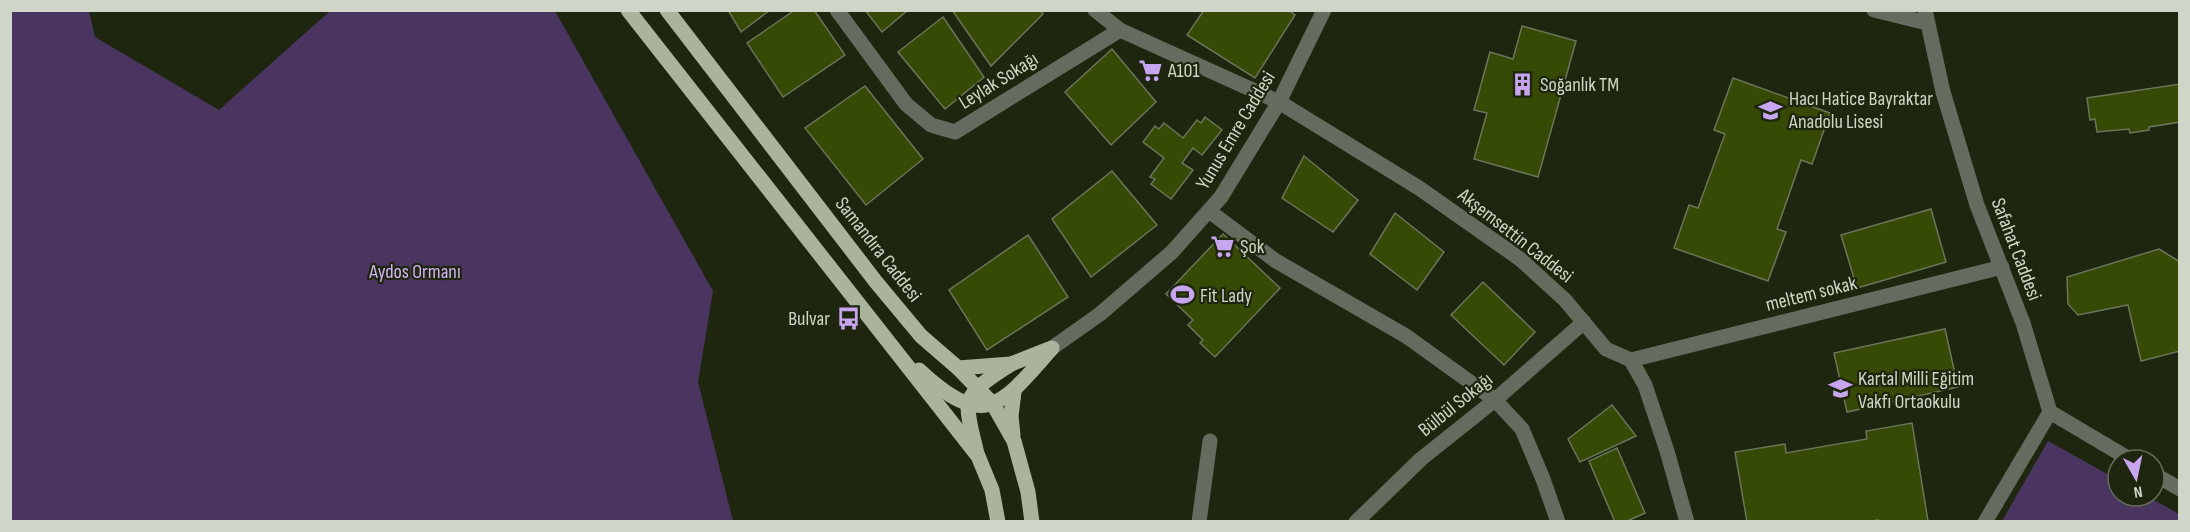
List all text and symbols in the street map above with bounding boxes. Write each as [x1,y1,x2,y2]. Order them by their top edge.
street label: Leylak Sokağı [954,47,1043,115]
supermarket icon: A101 [1137,57,1163,83]
place label: A101 [1167,59,1199,83]
street label: Yunus Emre Caddesi [1191,67,1281,194]
building icon: Soğanlık TM [1509,71,1535,97]
place label: Soğanlık TM [1540,73,1619,97]
place label: Hacı Hatice Bayraktar Anadolu Lisesi [1788,87,1933,134]
school or university icon: Hacı Hatice Bayraktar Anadolu Lisesi [1758,97,1784,123]
street label: Akşemsettin Caddesi [1452,183,1578,288]
street label: Samandıra Caddesi [830,192,927,307]
street label: Safahat Caddesi [1986,195,2047,304]
supermarket icon: Şok [1209,233,1235,259]
place label: Şok [1240,235,1265,259]
park label: Aydos Ormanı [368,260,461,284]
street label: meltem sokak [1763,271,1860,317]
sports icon: Fit Lady [1169,282,1195,308]
place label: Fit Lady [1200,284,1252,308]
bus stop icon: Bulvar [835,305,861,331]
place label: Bulvar [788,307,830,331]
place label: Kartal Milli Eğitim Vakfı Ortaokulu [1858,367,1974,414]
street label: Bülbül Sokağı [1414,368,1498,442]
school or university icon: Kartal Milli Eğitim Vakfı Ortaokulu [1827,376,1853,402]
north arrow [2106,448,2166,508]
text: N [2132,481,2144,501]

